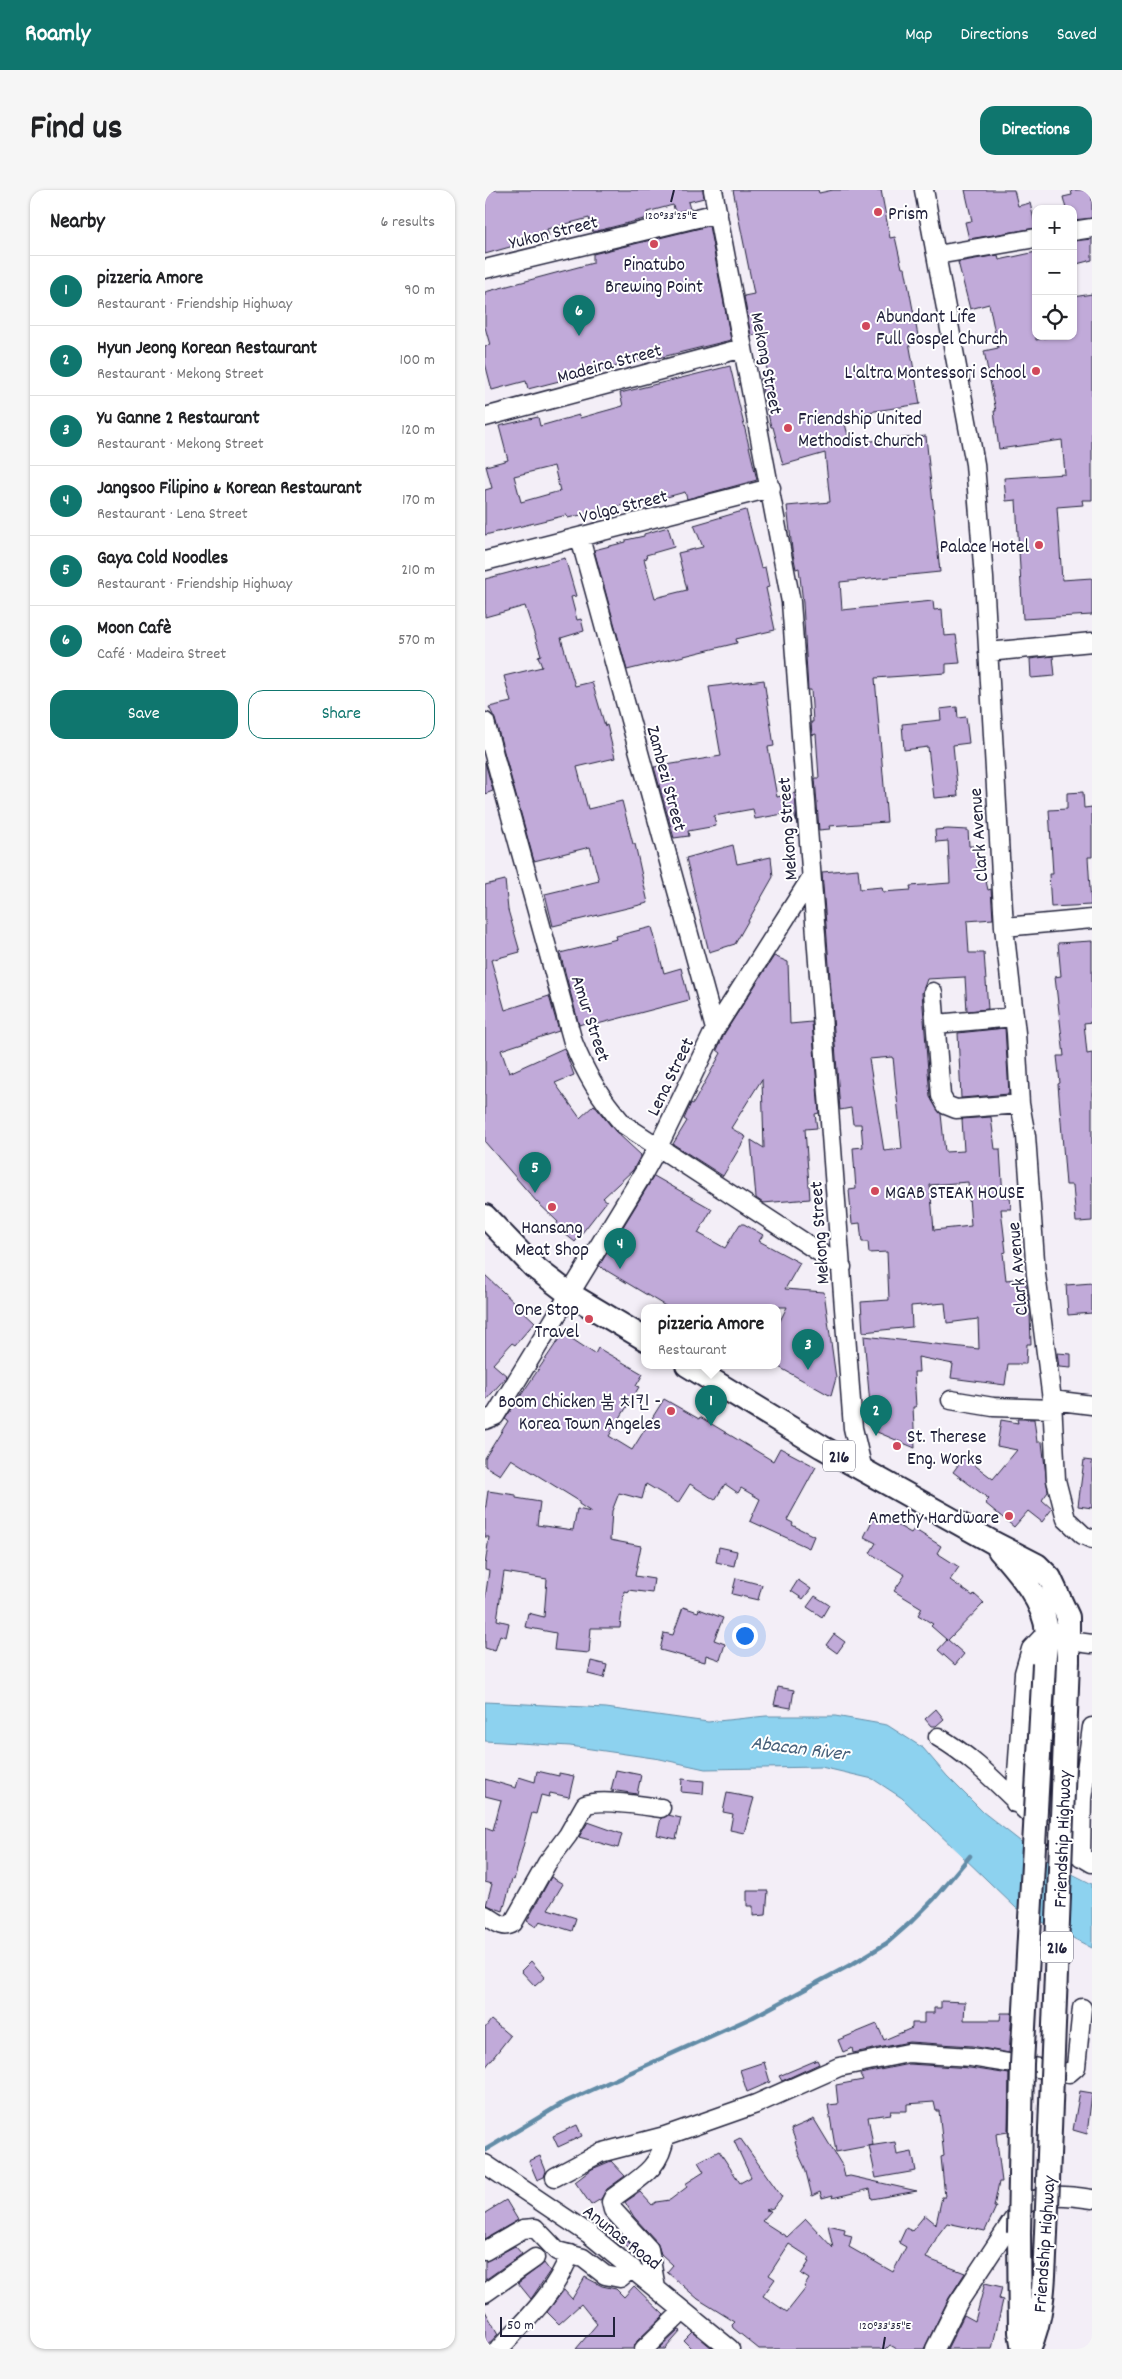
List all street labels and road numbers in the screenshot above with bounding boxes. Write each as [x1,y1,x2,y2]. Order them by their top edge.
street label: Yukon Street [507,210,601,258]
street label: Mekong Street [741,310,788,417]
street label: Madeira Street [555,338,665,392]
street label: Volga Street [577,484,671,532]
street label: Zambezi Street [638,723,692,835]
street label: Mekong Street [772,776,807,881]
street label: Clark Avenue [964,787,997,883]
street label: Amur Street [562,972,615,1066]
street label: Lena Street [642,1034,703,1121]
street label: Mekong Street [804,1180,839,1285]
street label: Clark Avenue [1002,1221,1037,1317]
road number: 216 [823,1440,855,1472]
street label: Friendship Highway [1049,1770,1080,1908]
road number: 216 [1041,1931,1073,1962]
street label: Friendship Highway [1028,2174,1065,2314]
street label: Anunas Road [576,2200,666,2278]

